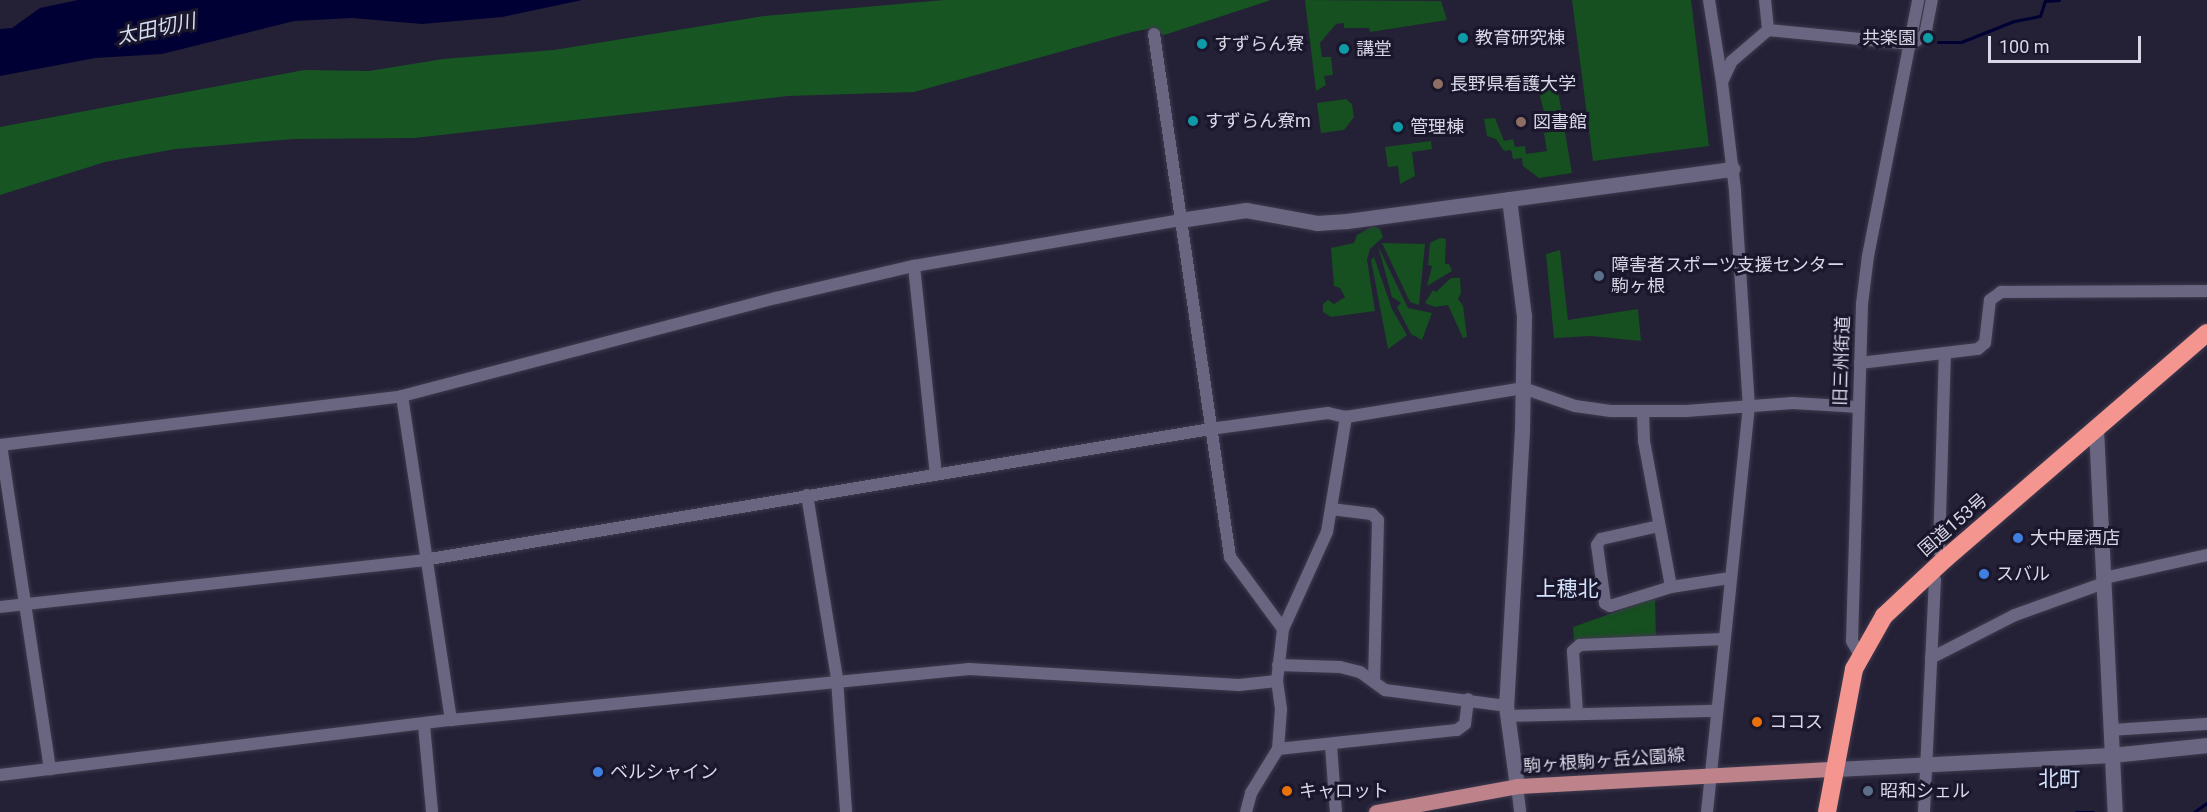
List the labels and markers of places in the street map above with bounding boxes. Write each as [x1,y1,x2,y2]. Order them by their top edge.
place label: 教育研究棟 [1475,27,1565,49]
place label: 共楽園 [1862,27,1916,49]
marker: 教育研究棟 [1456,31,1470,45]
marker: 共楽園 [1921,31,1935,45]
place label: すずらん寮 [1214,33,1304,55]
marker: すずらん寮 [1195,37,1209,51]
place label: 講堂 [1356,38,1392,60]
marker: 講堂 [1337,42,1351,56]
place label: 長野県看護大学 [1450,73,1576,95]
marker: 長野県看護大学 [1431,77,1445,91]
place label: すずらん寮m [1205,110,1311,132]
place label: 図書館 [1533,111,1587,133]
marker: すずらん寮m [1186,114,1200,128]
marker: 図書館 [1514,115,1528,129]
place label: 管理棟 [1410,116,1464,138]
marker: 管理棟 [1391,120,1405,134]
place label: 障害者スポーツ支援センター 駒ヶ根 [1611,255,1845,298]
marker: 障害者スポーツ支援センター 駒ヶ根 [1592,269,1606,283]
place label: 大中屋酒店 [2030,527,2120,549]
marker: 大中屋酒店 [2011,531,2025,545]
place label: スバル [1996,563,2050,585]
marker: スバル [1977,567,1991,581]
place label: ココス [1769,711,1823,733]
marker: ココス [1750,715,1764,729]
place label: ベルシャイン [610,761,718,783]
marker: ベルシャイン [591,765,605,779]
place label: キャロット [1299,780,1389,802]
place label: 昭和シェル [1880,780,1970,802]
marker: キャロット [1280,784,1294,798]
marker: 昭和シェル [1861,784,1875,798]

